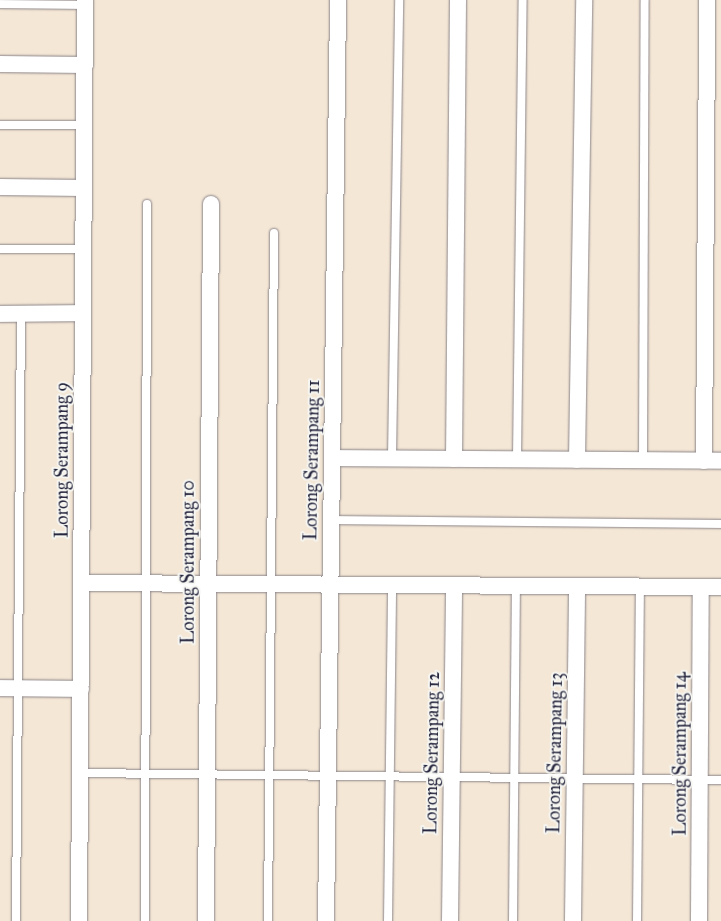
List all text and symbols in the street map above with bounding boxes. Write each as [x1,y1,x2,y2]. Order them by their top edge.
street label: Lorong Serampang 11 [300,380,324,540]
street label: Lorong Serampang 9 [51,382,73,538]
street label: Lorong Serampang 10 [177,480,199,644]
street label: Lorong Serampang 12 [420,672,444,834]
street label: Lorong Serampang 14 [669,672,691,836]
street label: Lorong Serampang 13 [543,673,567,833]

